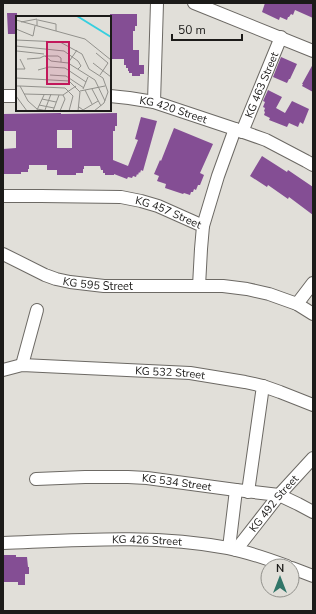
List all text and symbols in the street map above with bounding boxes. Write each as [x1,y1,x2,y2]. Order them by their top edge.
inset map [16,16,111,111]
scale bar [172,16,242,42]
text: 50 m [178,22,206,38]
street label: KG 463 Street [242,50,282,120]
street label: KG 420 Street [138,93,209,127]
street label: KG 457 Street [134,193,204,232]
street label: KG 595 Street [61,274,133,294]
street label: KG 532 Street [135,363,206,383]
street label: KG 534 Street [141,471,212,495]
street label: KG 492 Street [246,472,302,535]
street label: KG 426 Street [112,532,183,550]
north arrow [260,558,300,598]
text: N [276,561,284,576]

